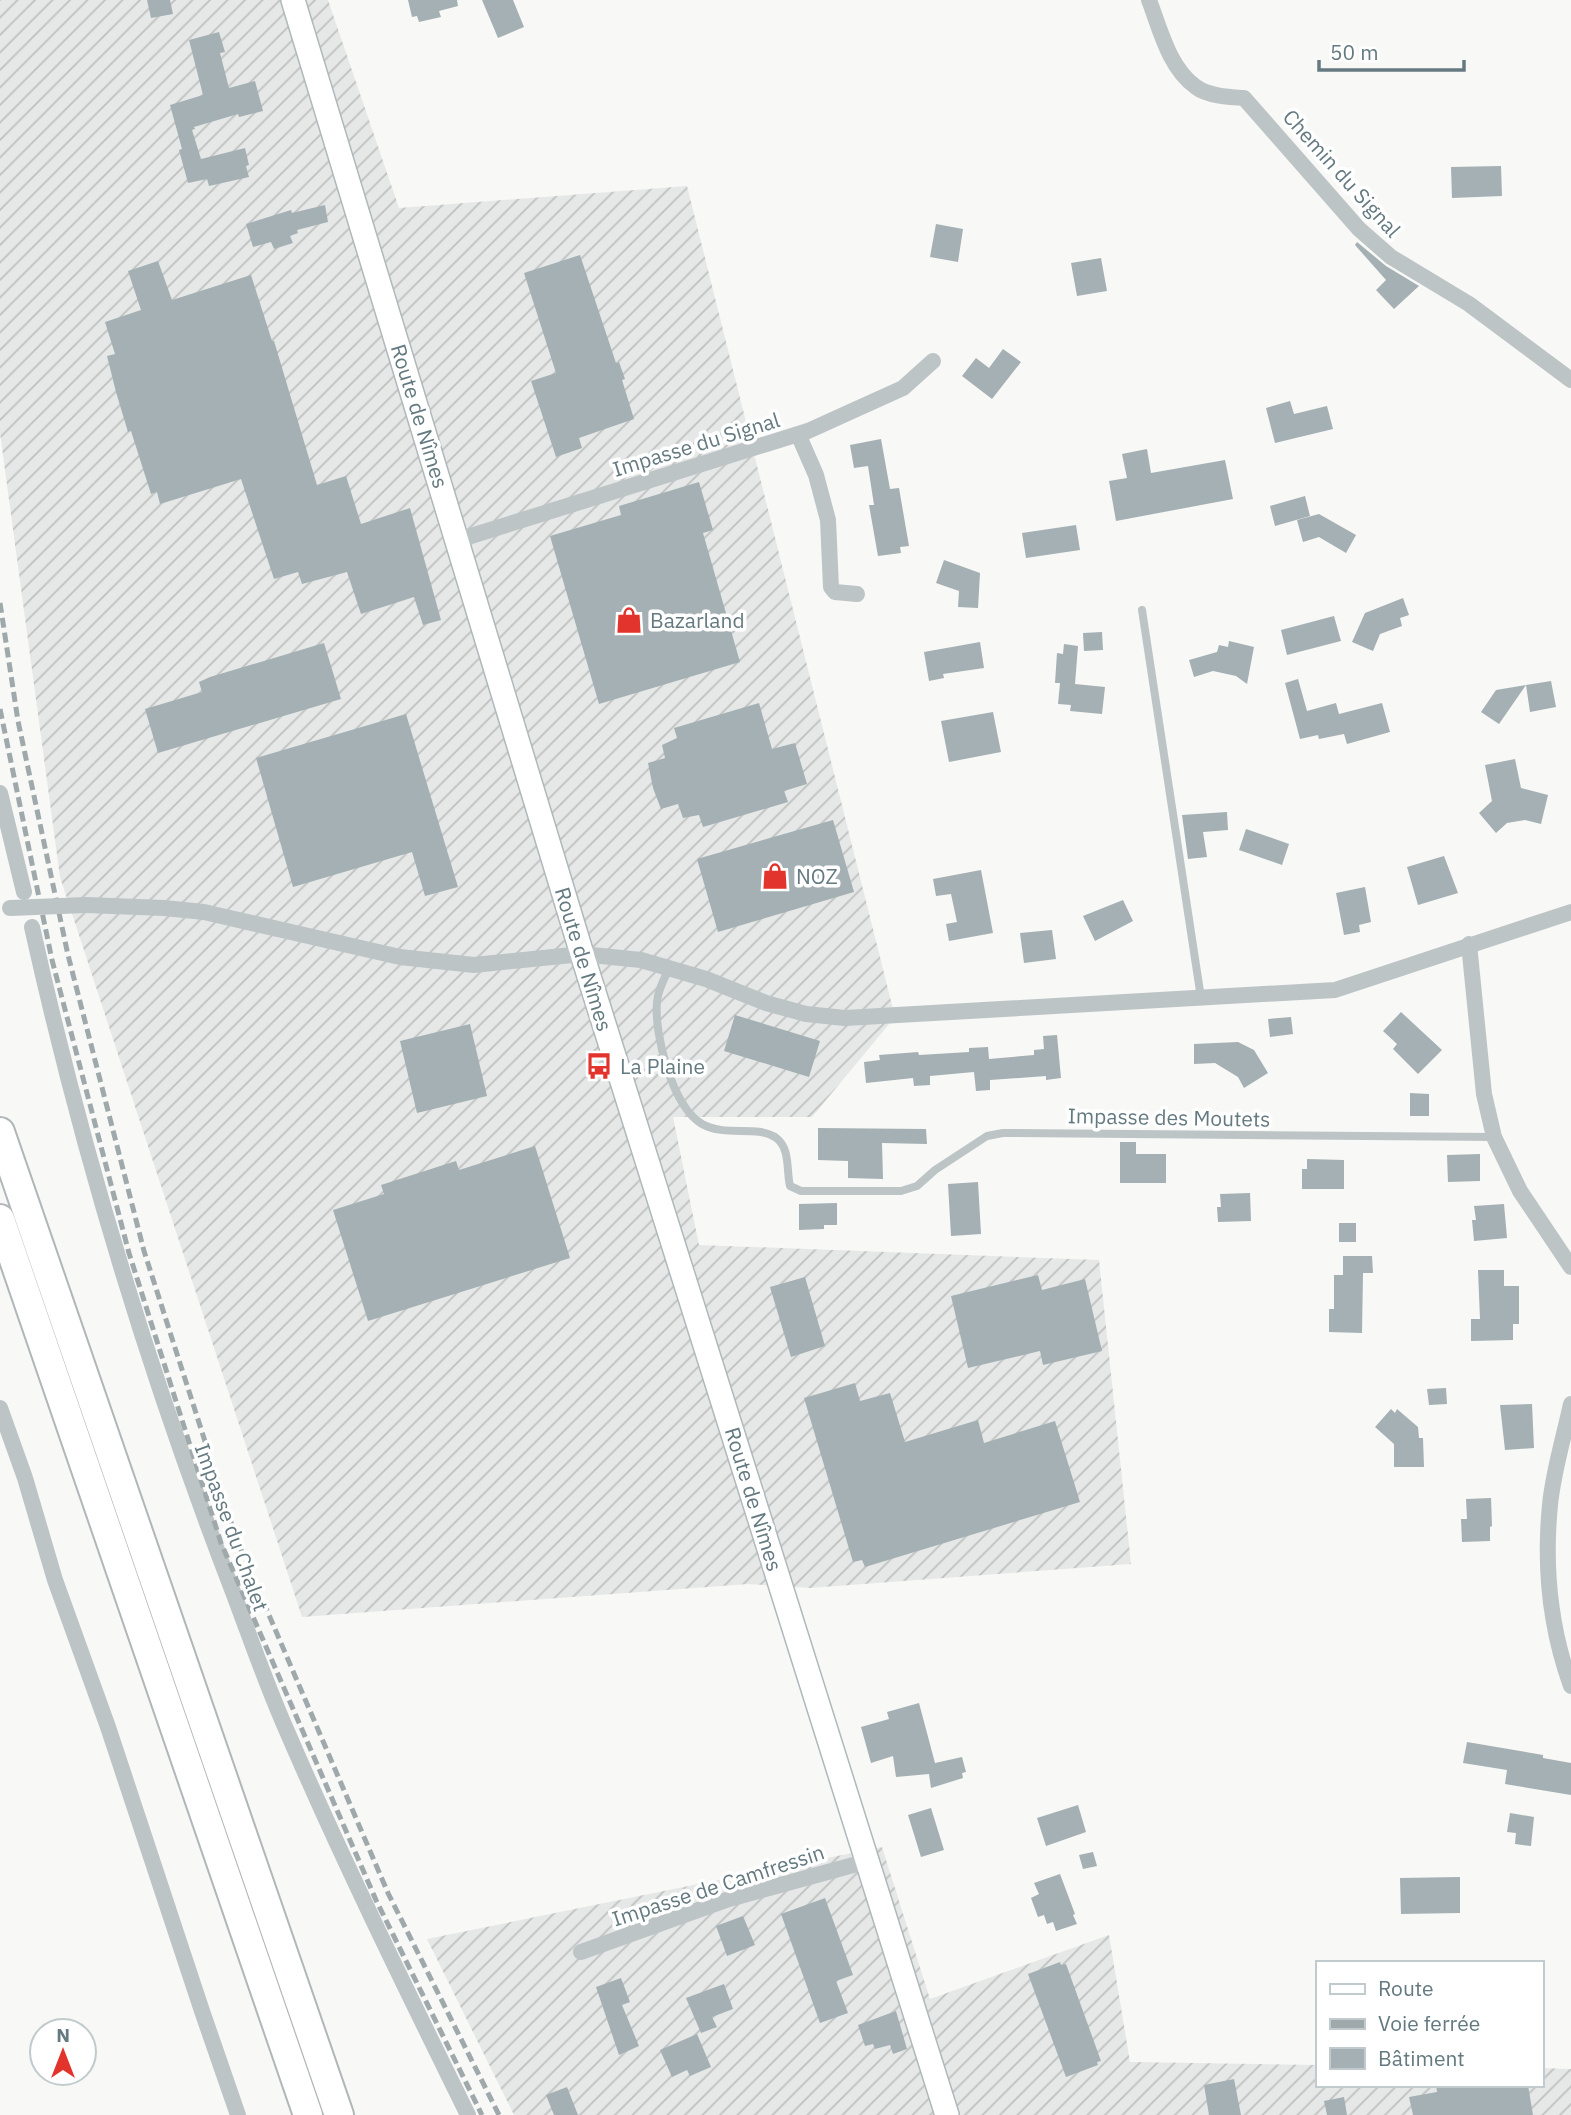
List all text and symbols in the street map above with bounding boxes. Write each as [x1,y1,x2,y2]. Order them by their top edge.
scale bar [1319,28,1464,72]
text: 50 m [1330,38,1379,66]
street label: Chemin du Signal [1277,103,1407,243]
street label: Route de Nîmes [385,340,455,492]
street label: Impasse du Signal [609,405,783,483]
shop icon: Bazarland [614,605,644,635]
place label: Bazarland [650,606,745,634]
shop icon: NOZ [760,861,790,891]
place label: NOZ [796,862,838,890]
street label: Route de Nîmes [549,883,619,1035]
bus stop icon: La Plaine [584,1051,614,1081]
place label: La Plaine [620,1052,705,1080]
street label: Impasse des Moutets [1067,1101,1271,1133]
street label: Route de Nîmes [719,1423,789,1575]
street label: Impasse du Chalet [189,1439,275,1615]
street label: Impasse de Camfressin [608,1837,828,1933]
legend [1316,1961,1543,2087]
text: Route [1378,1974,1434,2002]
text: Voie ferrée [1378,2009,1480,2037]
north arrow [28,2017,98,2087]
text: N [56,2023,70,2047]
text: Bâtiment [1378,2044,1465,2072]

